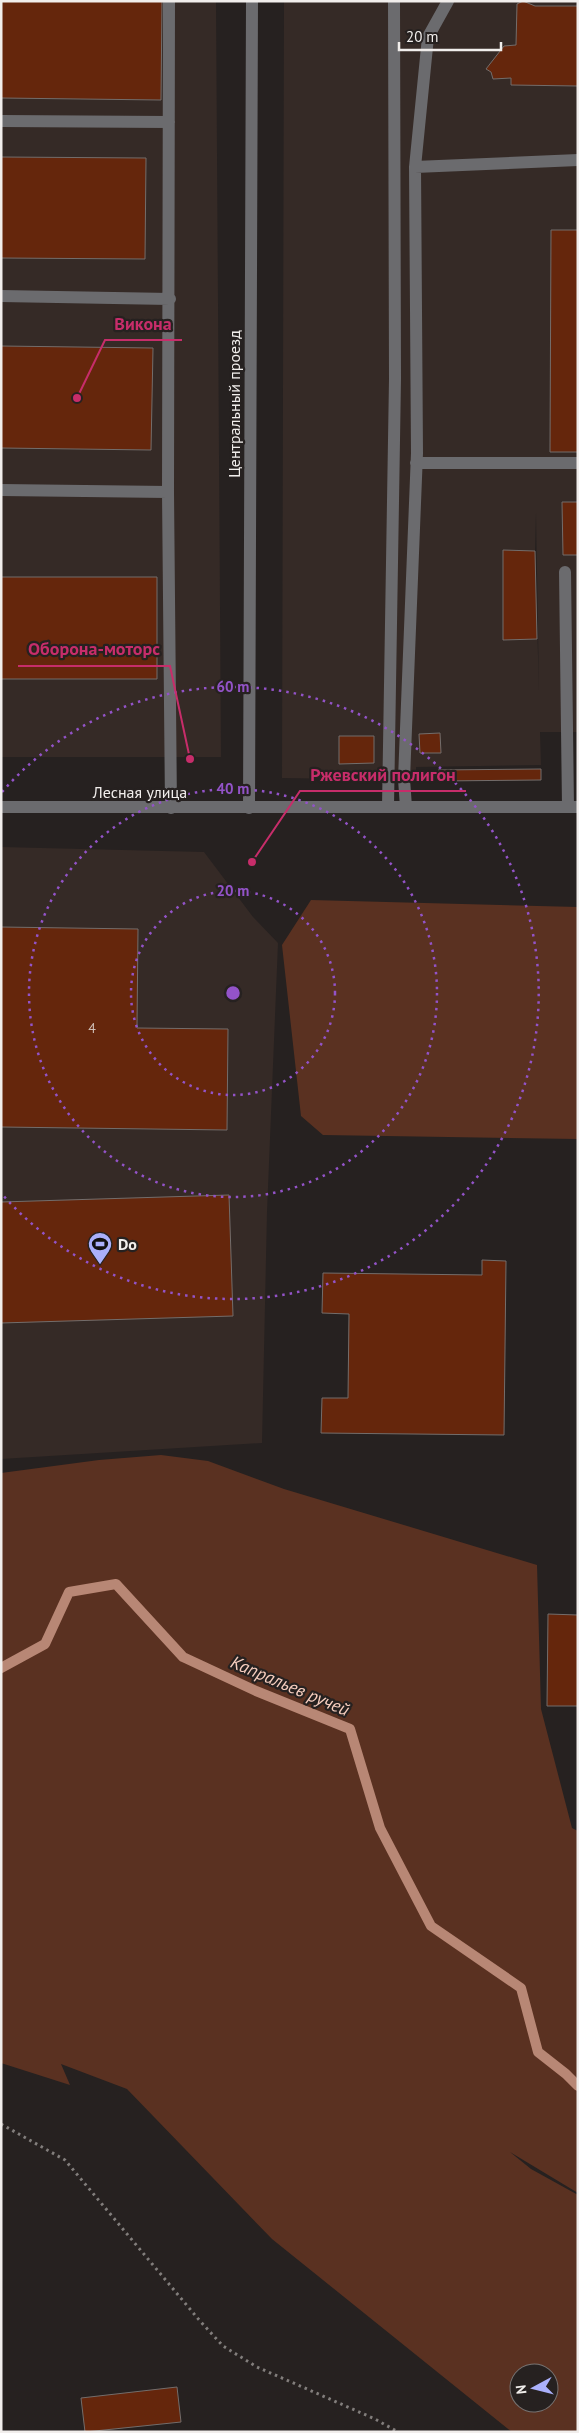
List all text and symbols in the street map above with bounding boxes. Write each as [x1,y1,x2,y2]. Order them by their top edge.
scale bar [399,20,502,52]
text: 20 m [406,27,439,46]
callout: Викона [105,307,182,340]
text: Викона [114,312,172,335]
street label: Центральный проезд [224,330,244,478]
callout: Оборона-моторс [18,633,170,666]
text: Оборона-моторс [28,637,160,660]
text: 60 m [217,677,249,696]
callout: Ржевский полигон [300,758,466,791]
text: Ржевский полигон [310,763,456,786]
text: 40 m [217,779,249,798]
street label: Лесная улица [92,782,187,802]
text: 20 m [217,881,249,900]
centre of rings [224,984,242,1002]
house number: 4 [88,1019,96,1037]
sports icon: Do [87,1231,113,1265]
place label: Do [118,1234,137,1254]
water label: Капральев ручей [227,1650,353,1721]
north arrow [509,2363,559,2413]
text: N [512,2384,531,2395]

